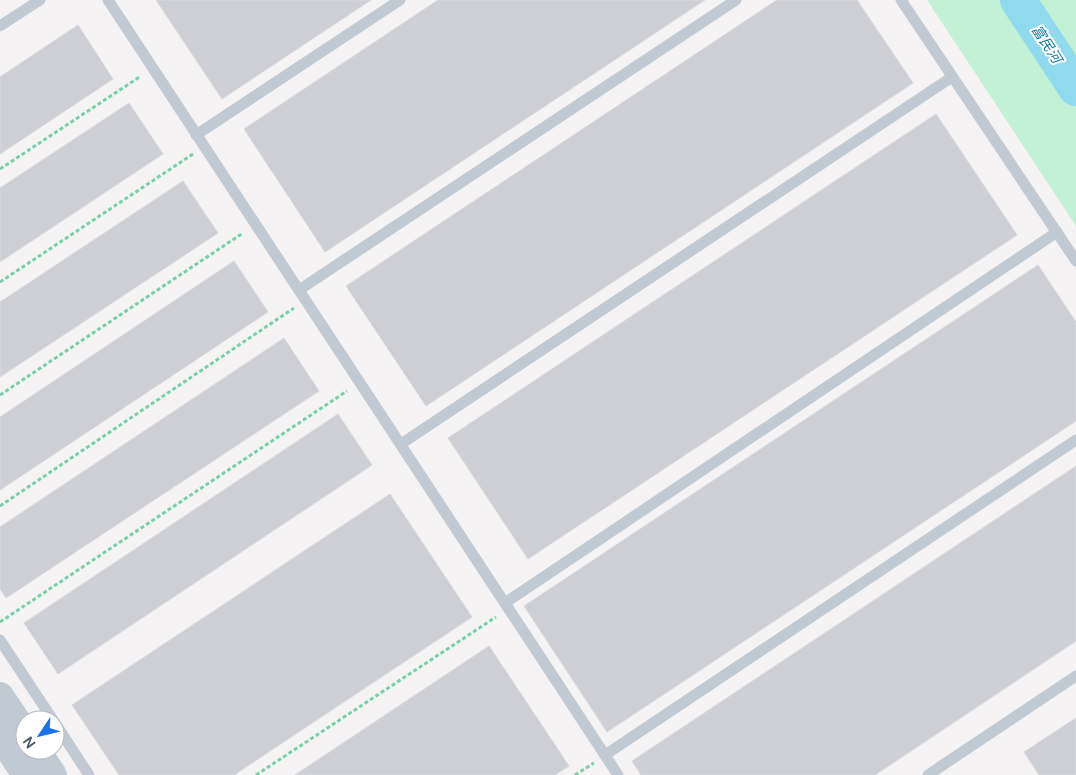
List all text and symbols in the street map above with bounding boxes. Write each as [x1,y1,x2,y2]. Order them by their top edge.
water label: 富民河 [1028,21,1068,69]
north arrow [15,710,65,760]
text: N [18,733,40,752]

